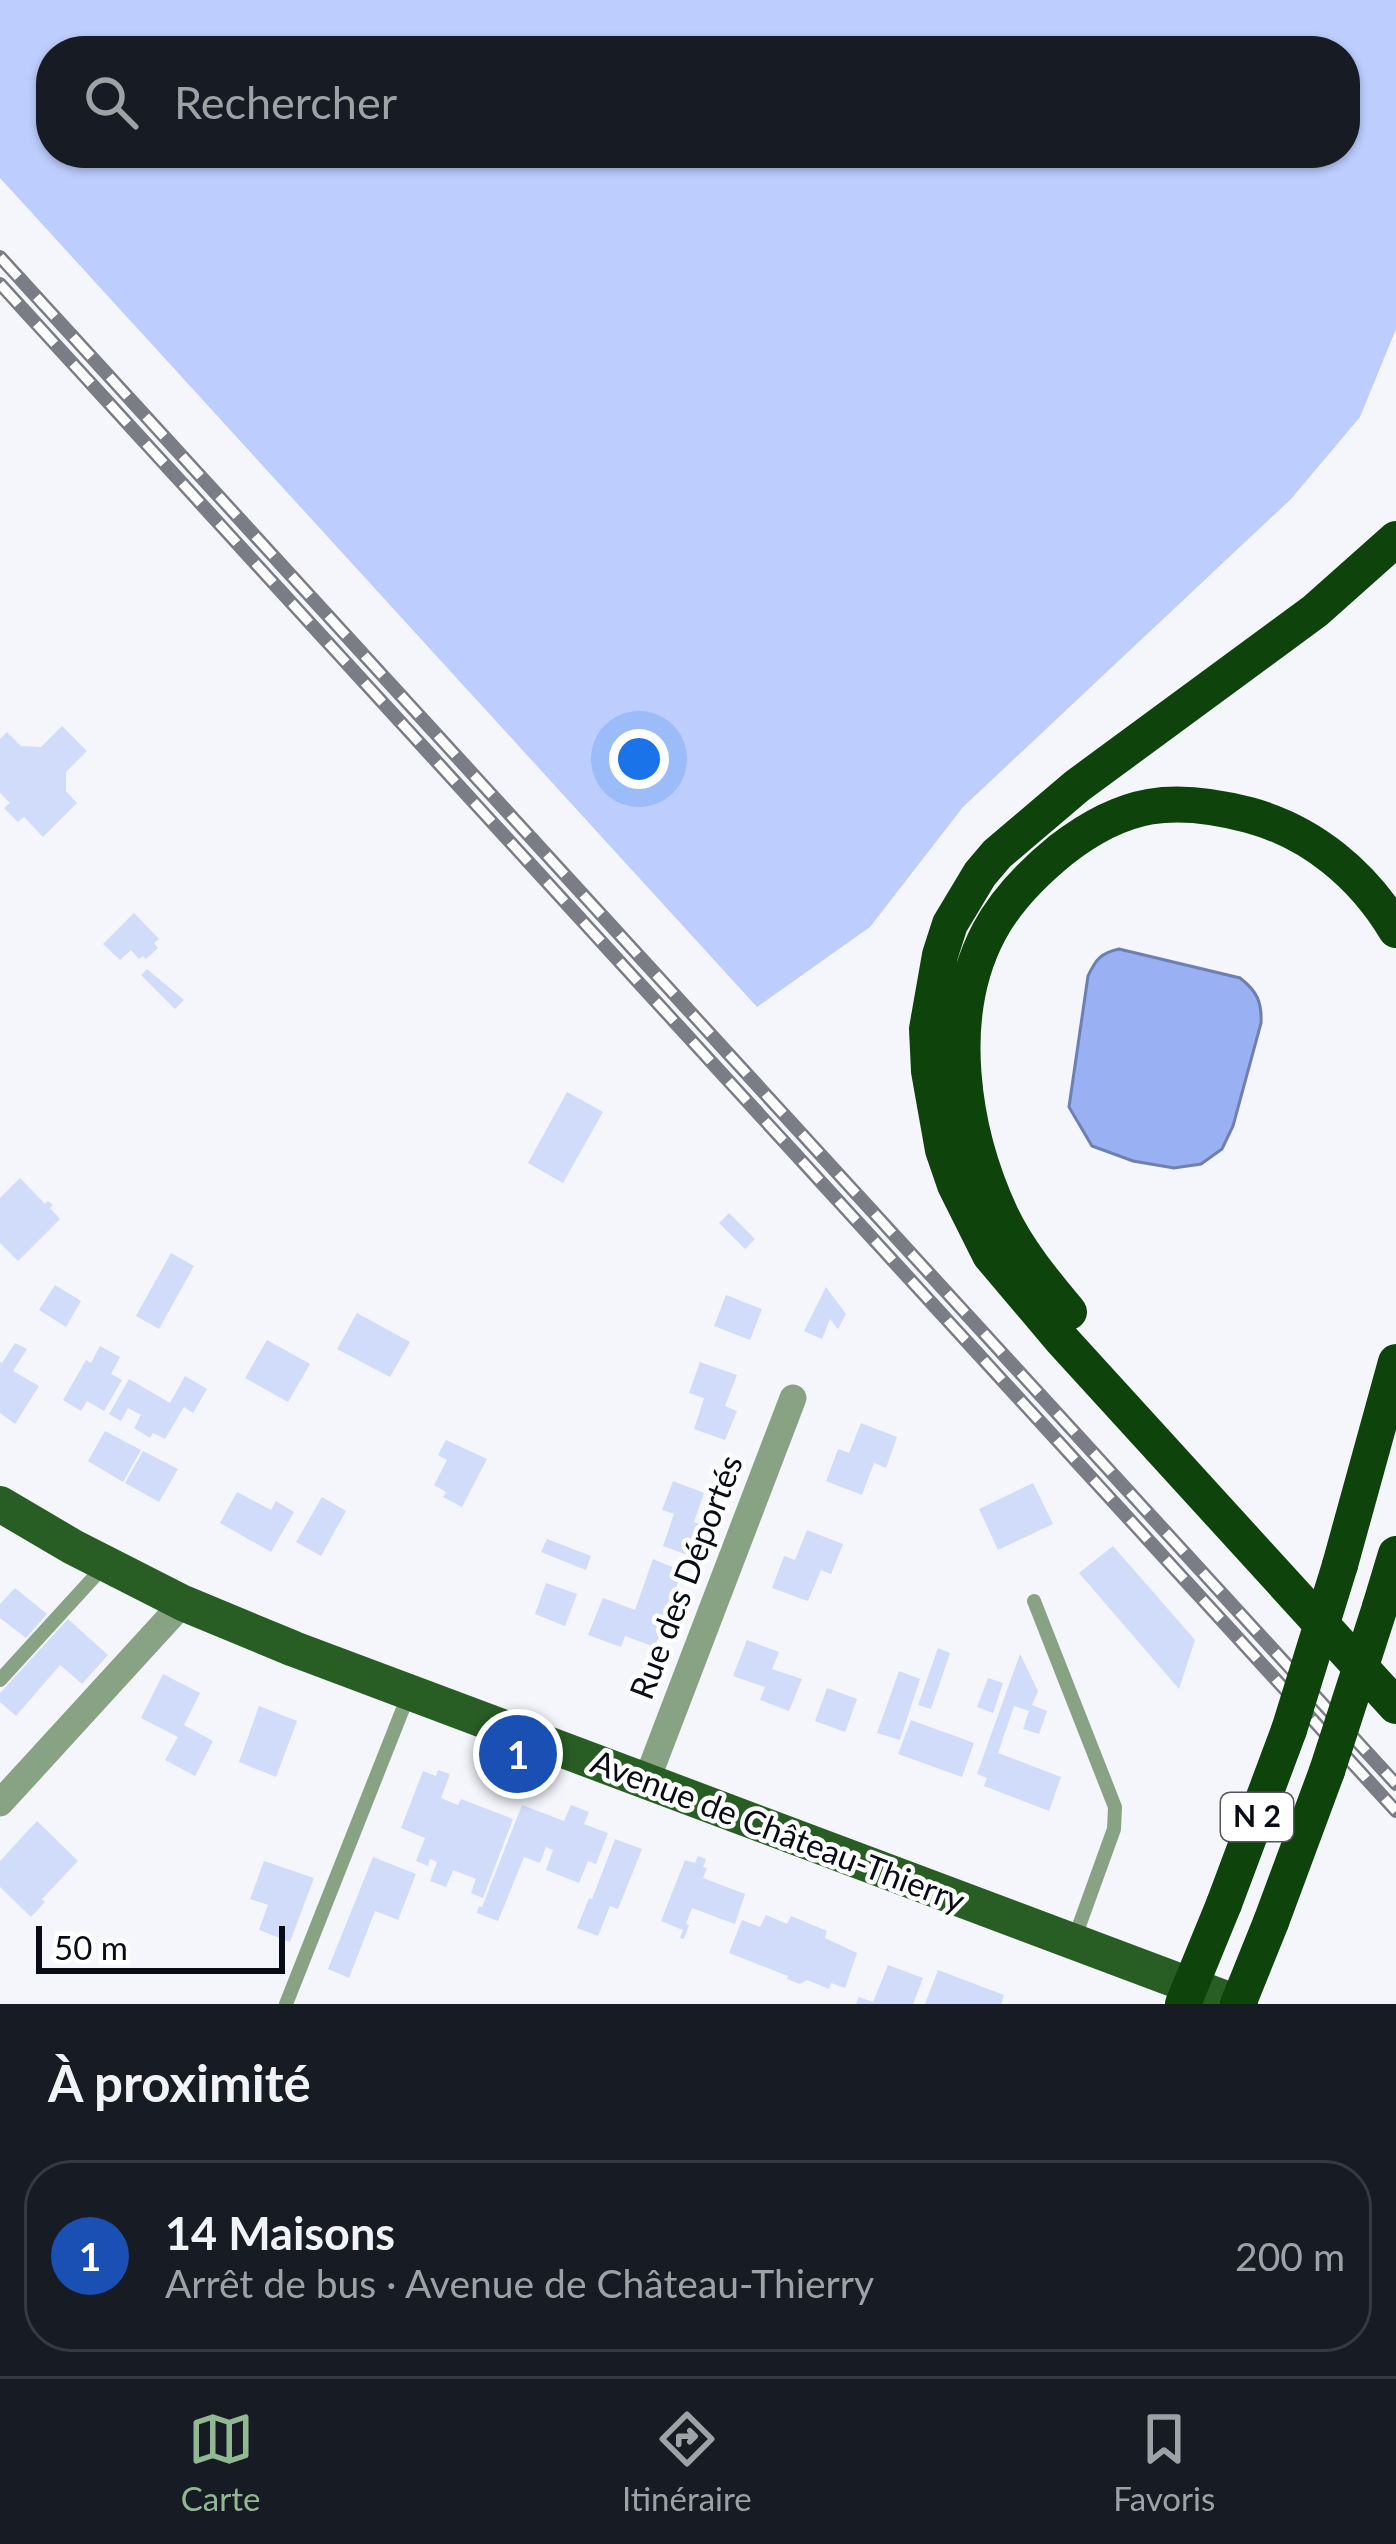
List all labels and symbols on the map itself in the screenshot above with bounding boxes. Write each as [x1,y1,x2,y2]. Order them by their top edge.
your location [609,729,669,789]
street label: Rue des Déportés [620,1449,750,1704]
pin: 1 [479,1709,557,1799]
street label: Avenue de Château-Thierry [586,1740,971,1920]
road number: N 2 [1221,1793,1293,1841]
scale bar [36,1920,285,1973]

